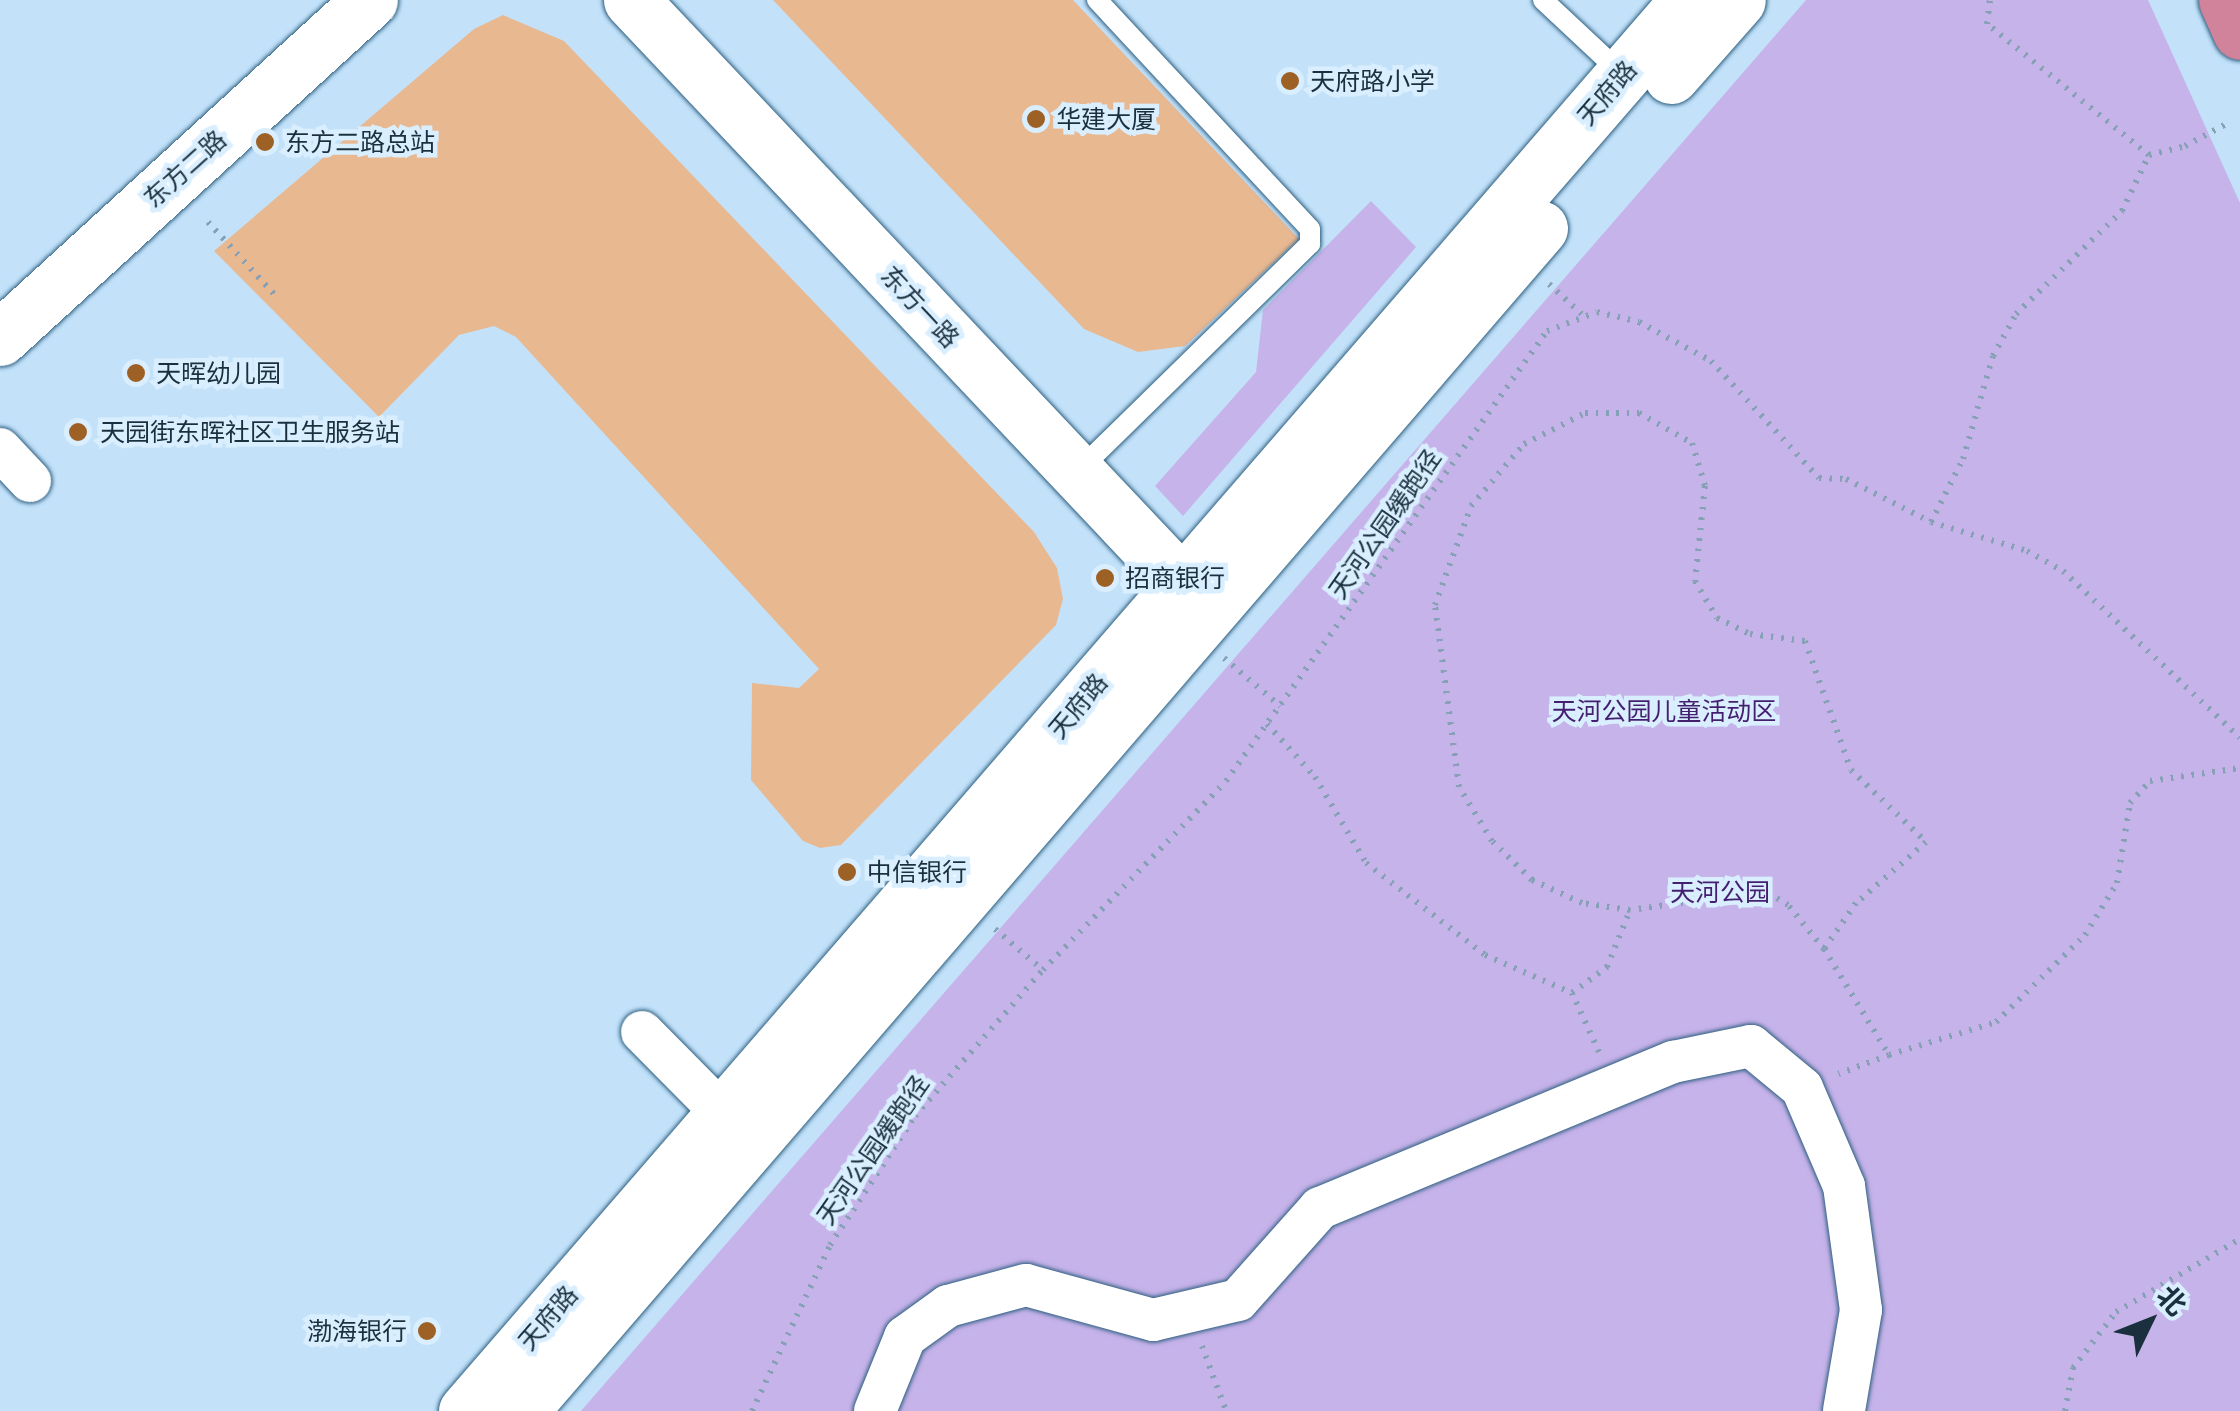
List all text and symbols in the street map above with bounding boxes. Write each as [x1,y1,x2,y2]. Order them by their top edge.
street label: 天府路 [1571,55,1643,131]
place label: 天府路小学 [1310,66,1435,96]
marker: 天府路小学 [1279,70,1301,92]
place label: 华建大厦 [1056,104,1156,134]
marker: 华建大厦 [1025,108,1047,130]
street label: 东方二路 [138,124,232,214]
place label: 东方二路总站 [285,127,435,157]
marker: 东方二路总站 [254,131,276,153]
street label: 东方一路 [875,260,965,354]
place label: 天晖幼儿园 [156,358,281,388]
marker: 天晖幼儿园 [125,362,147,384]
place label: 天园街东晖社区卫生服务站 [100,417,400,447]
marker: 天园街东晖社区卫生服务站 [65,419,91,445]
street label: 天河公园缓跑径 [1323,444,1447,604]
place label: 招商银行 [1125,563,1225,593]
marker: 招商银行 [1094,567,1116,589]
street label: 天府路 [1042,668,1114,744]
park label: 天河公园儿童活动区 [1552,696,1776,726]
place label: 中信银行 [867,857,967,887]
marker: 中信银行 [836,861,858,883]
park label: 天河公园 [1670,877,1770,907]
street label: 天河公园缓跑径 [811,1070,935,1230]
north arrow [2100,1271,2200,1371]
text: 北 [2149,1277,2195,1323]
street label: 天府路 [512,1280,584,1356]
place label: 渤海银行 [307,1316,407,1346]
marker: 渤海银行 [416,1320,438,1342]

